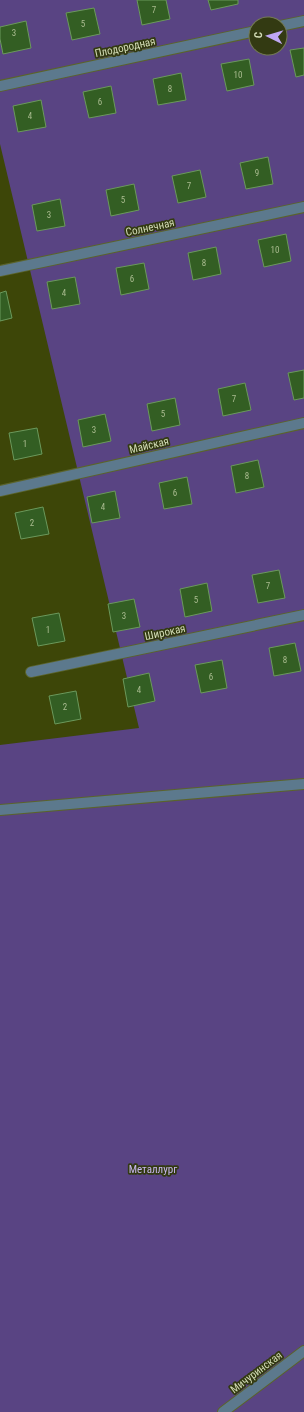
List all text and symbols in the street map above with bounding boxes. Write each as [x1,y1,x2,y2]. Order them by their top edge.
house number: 7 [152,5,157,15]
north arrow [248,16,288,56]
house number: 5 [81,19,86,29]
house number: 3 [12,28,16,38]
text: С [252,31,265,39]
street label: Плодородная [94,35,157,60]
house number: 10 [234,70,242,80]
house number: 8 [168,84,172,94]
house number: 6 [98,97,102,107]
house number: 4 [28,111,33,121]
house number: 9 [255,168,259,178]
house number: 7 [187,181,192,191]
house number: 5 [121,195,126,205]
house number: 3 [47,210,51,220]
street label: Солнечная [125,216,176,239]
house number: 10 [271,245,279,255]
house number: 8 [202,258,206,268]
house number: 6 [130,274,134,284]
house number: 4 [62,288,67,298]
house number: 7 [232,394,237,404]
house number: 5 [161,409,166,419]
house number: 3 [92,425,96,435]
street label: Майская [128,435,170,456]
house number: 1 [23,439,27,449]
house number: 8 [245,471,249,481]
house number: 6 [173,488,177,498]
house number: 4 [101,502,106,512]
house number: 2 [30,518,35,528]
house number: 7 [266,581,271,591]
house number: 5 [194,595,199,605]
house number: 3 [122,611,126,621]
street label: Широкая [144,622,187,643]
house number: 1 [46,625,50,635]
house number: 8 [283,655,287,665]
house number: 6 [209,672,213,682]
house number: 4 [137,685,142,695]
house number: 2 [63,702,68,712]
park label: Металлург [129,1163,177,1176]
street label: Мичуринская [228,1349,285,1396]

